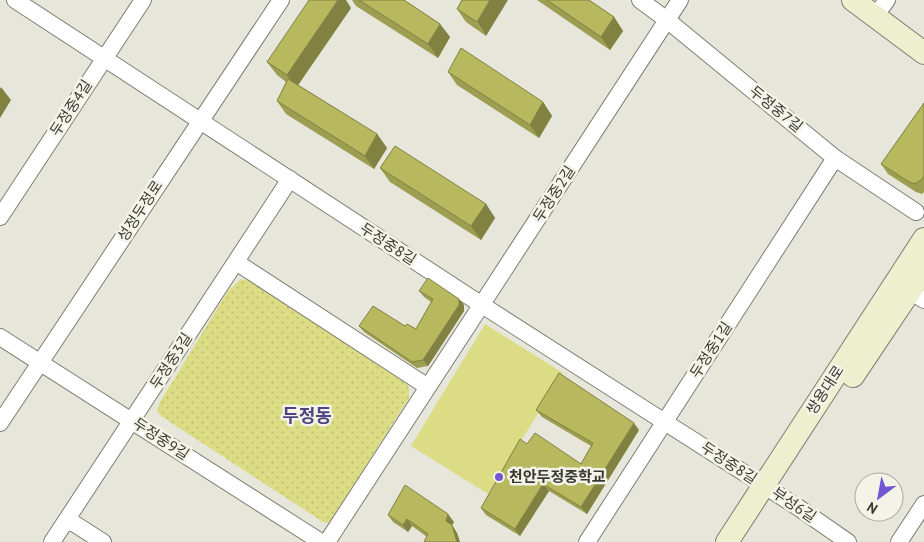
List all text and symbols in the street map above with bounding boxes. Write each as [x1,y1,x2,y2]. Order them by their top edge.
street label: 두정중4길 [45,76,96,139]
street label: 두정중7길 [746,81,807,136]
street label: 두정중2길 [528,162,579,225]
street label: 성정두정로 [113,177,166,245]
street label: 두정중8길 [357,218,420,269]
street label: 두정중1길 [685,318,736,381]
street label: 두정중3길 [145,329,196,392]
street label: 쌍용대로 [802,361,848,418]
district label: 두정동 [282,404,332,427]
street label: 두정중9길 [130,413,193,464]
street label: 두정중8길 [698,437,761,488]
place label: 천안두정중학교 [509,467,606,486]
marker: 천안두정중학교 [493,471,505,483]
north arrow [854,472,904,522]
street label: 부성6길 [768,483,820,526]
text: N [863,498,881,518]

